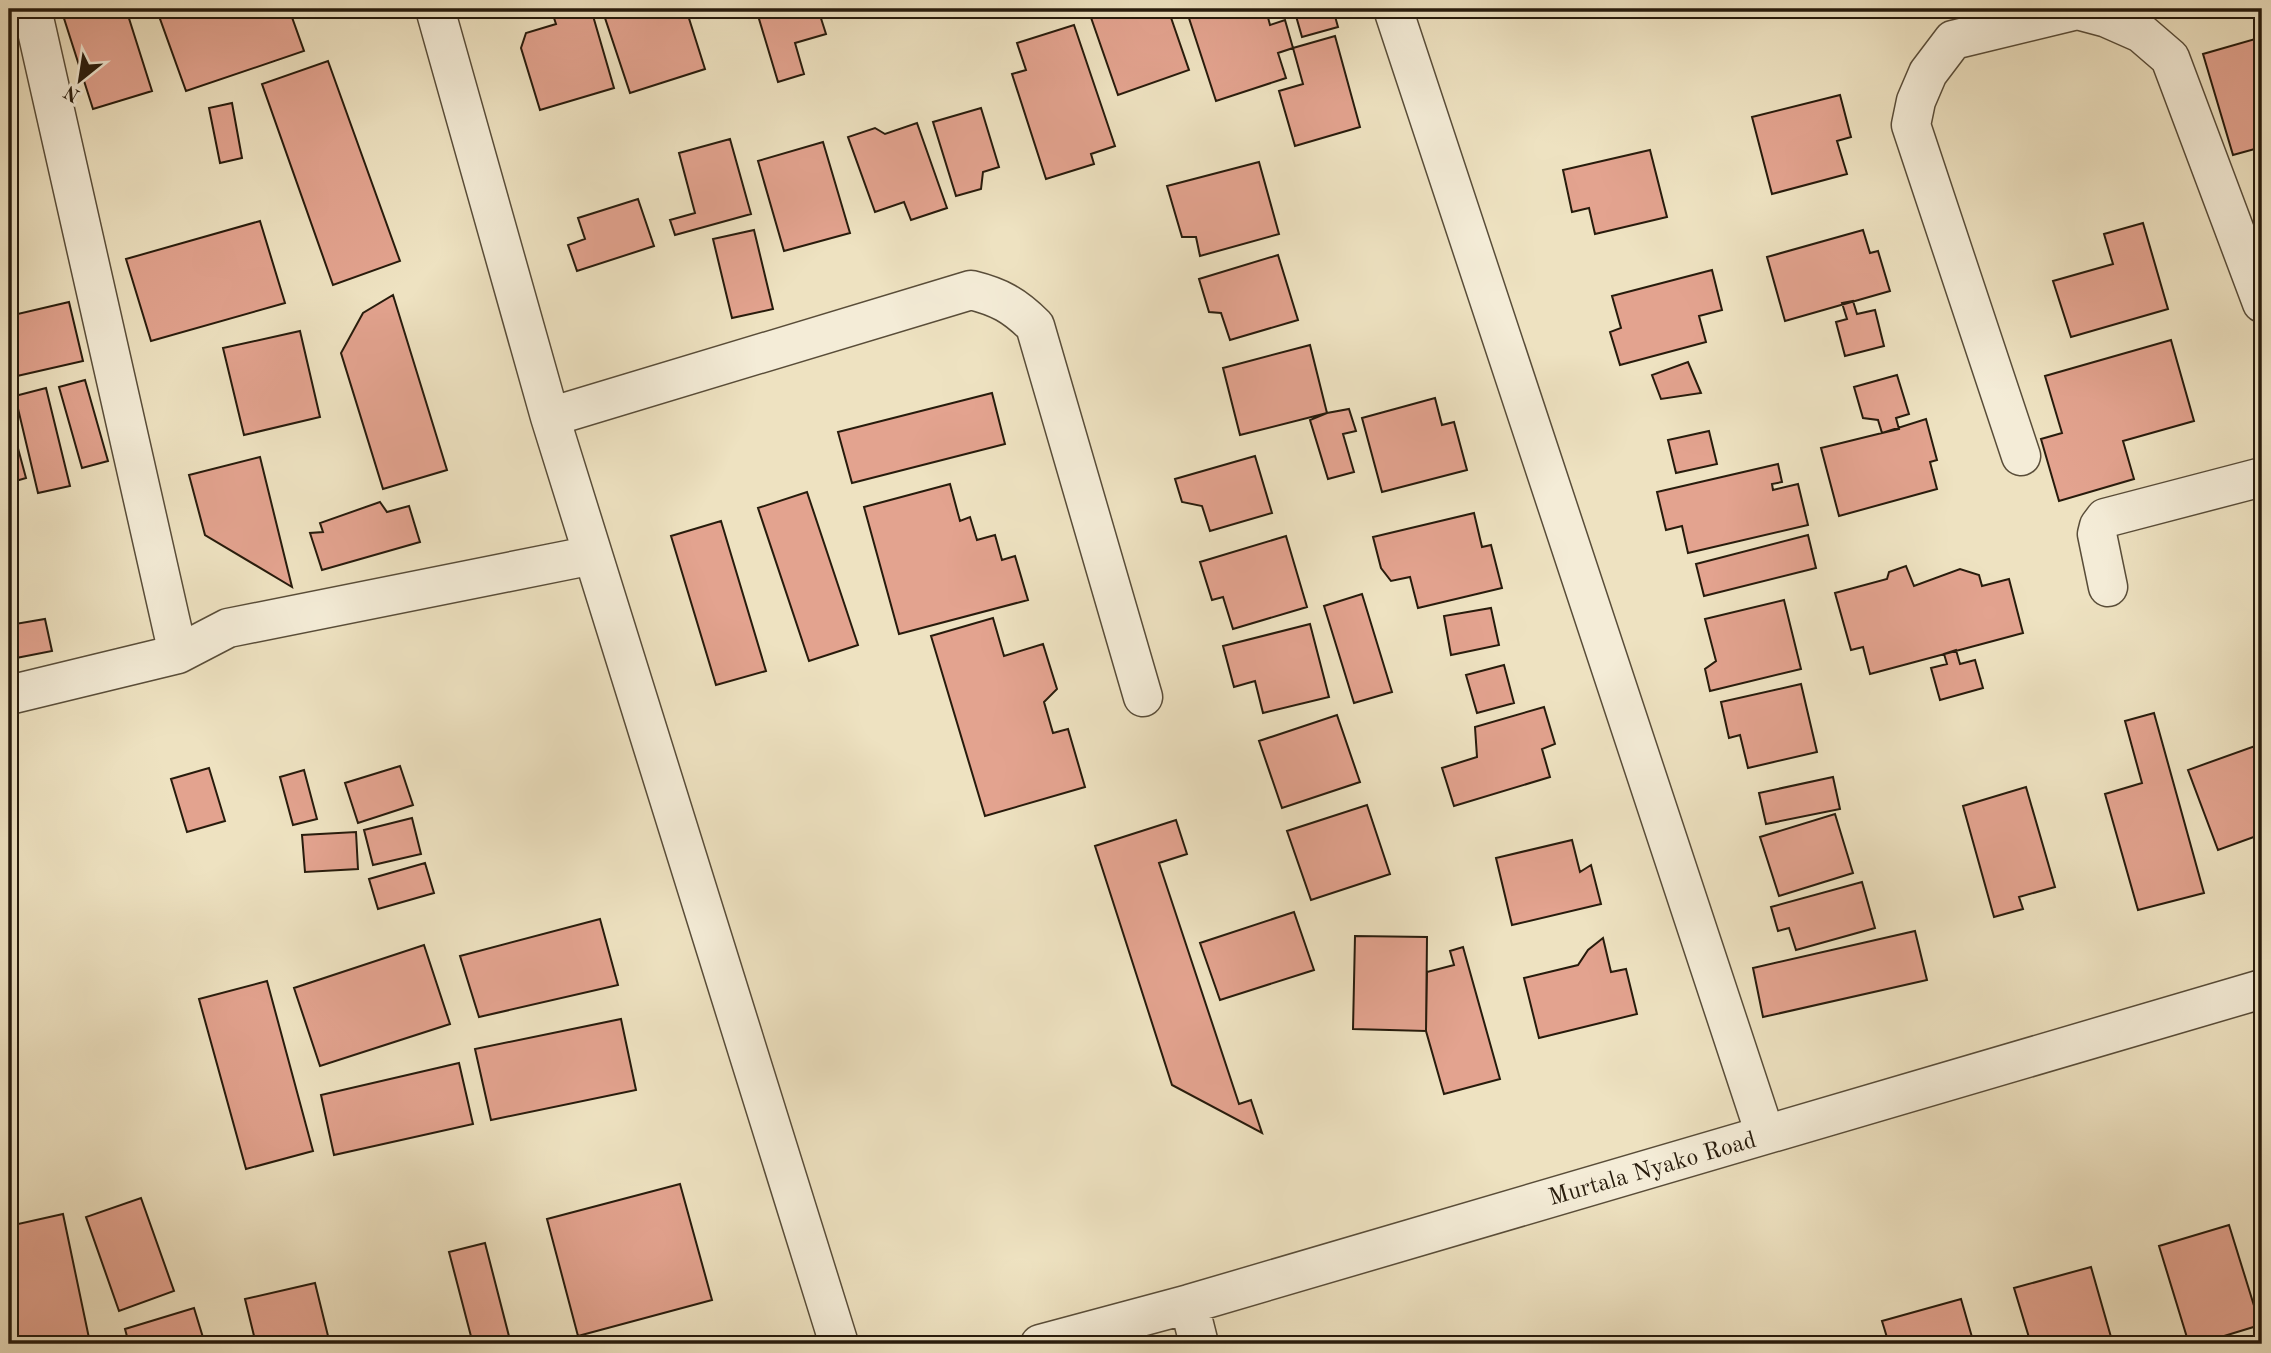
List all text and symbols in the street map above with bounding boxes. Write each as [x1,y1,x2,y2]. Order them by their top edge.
north arrow [46,46,116,116]
text: N [61,80,84,104]
street label: Murtala Nyako Road [1546,1129,1759,1211]

